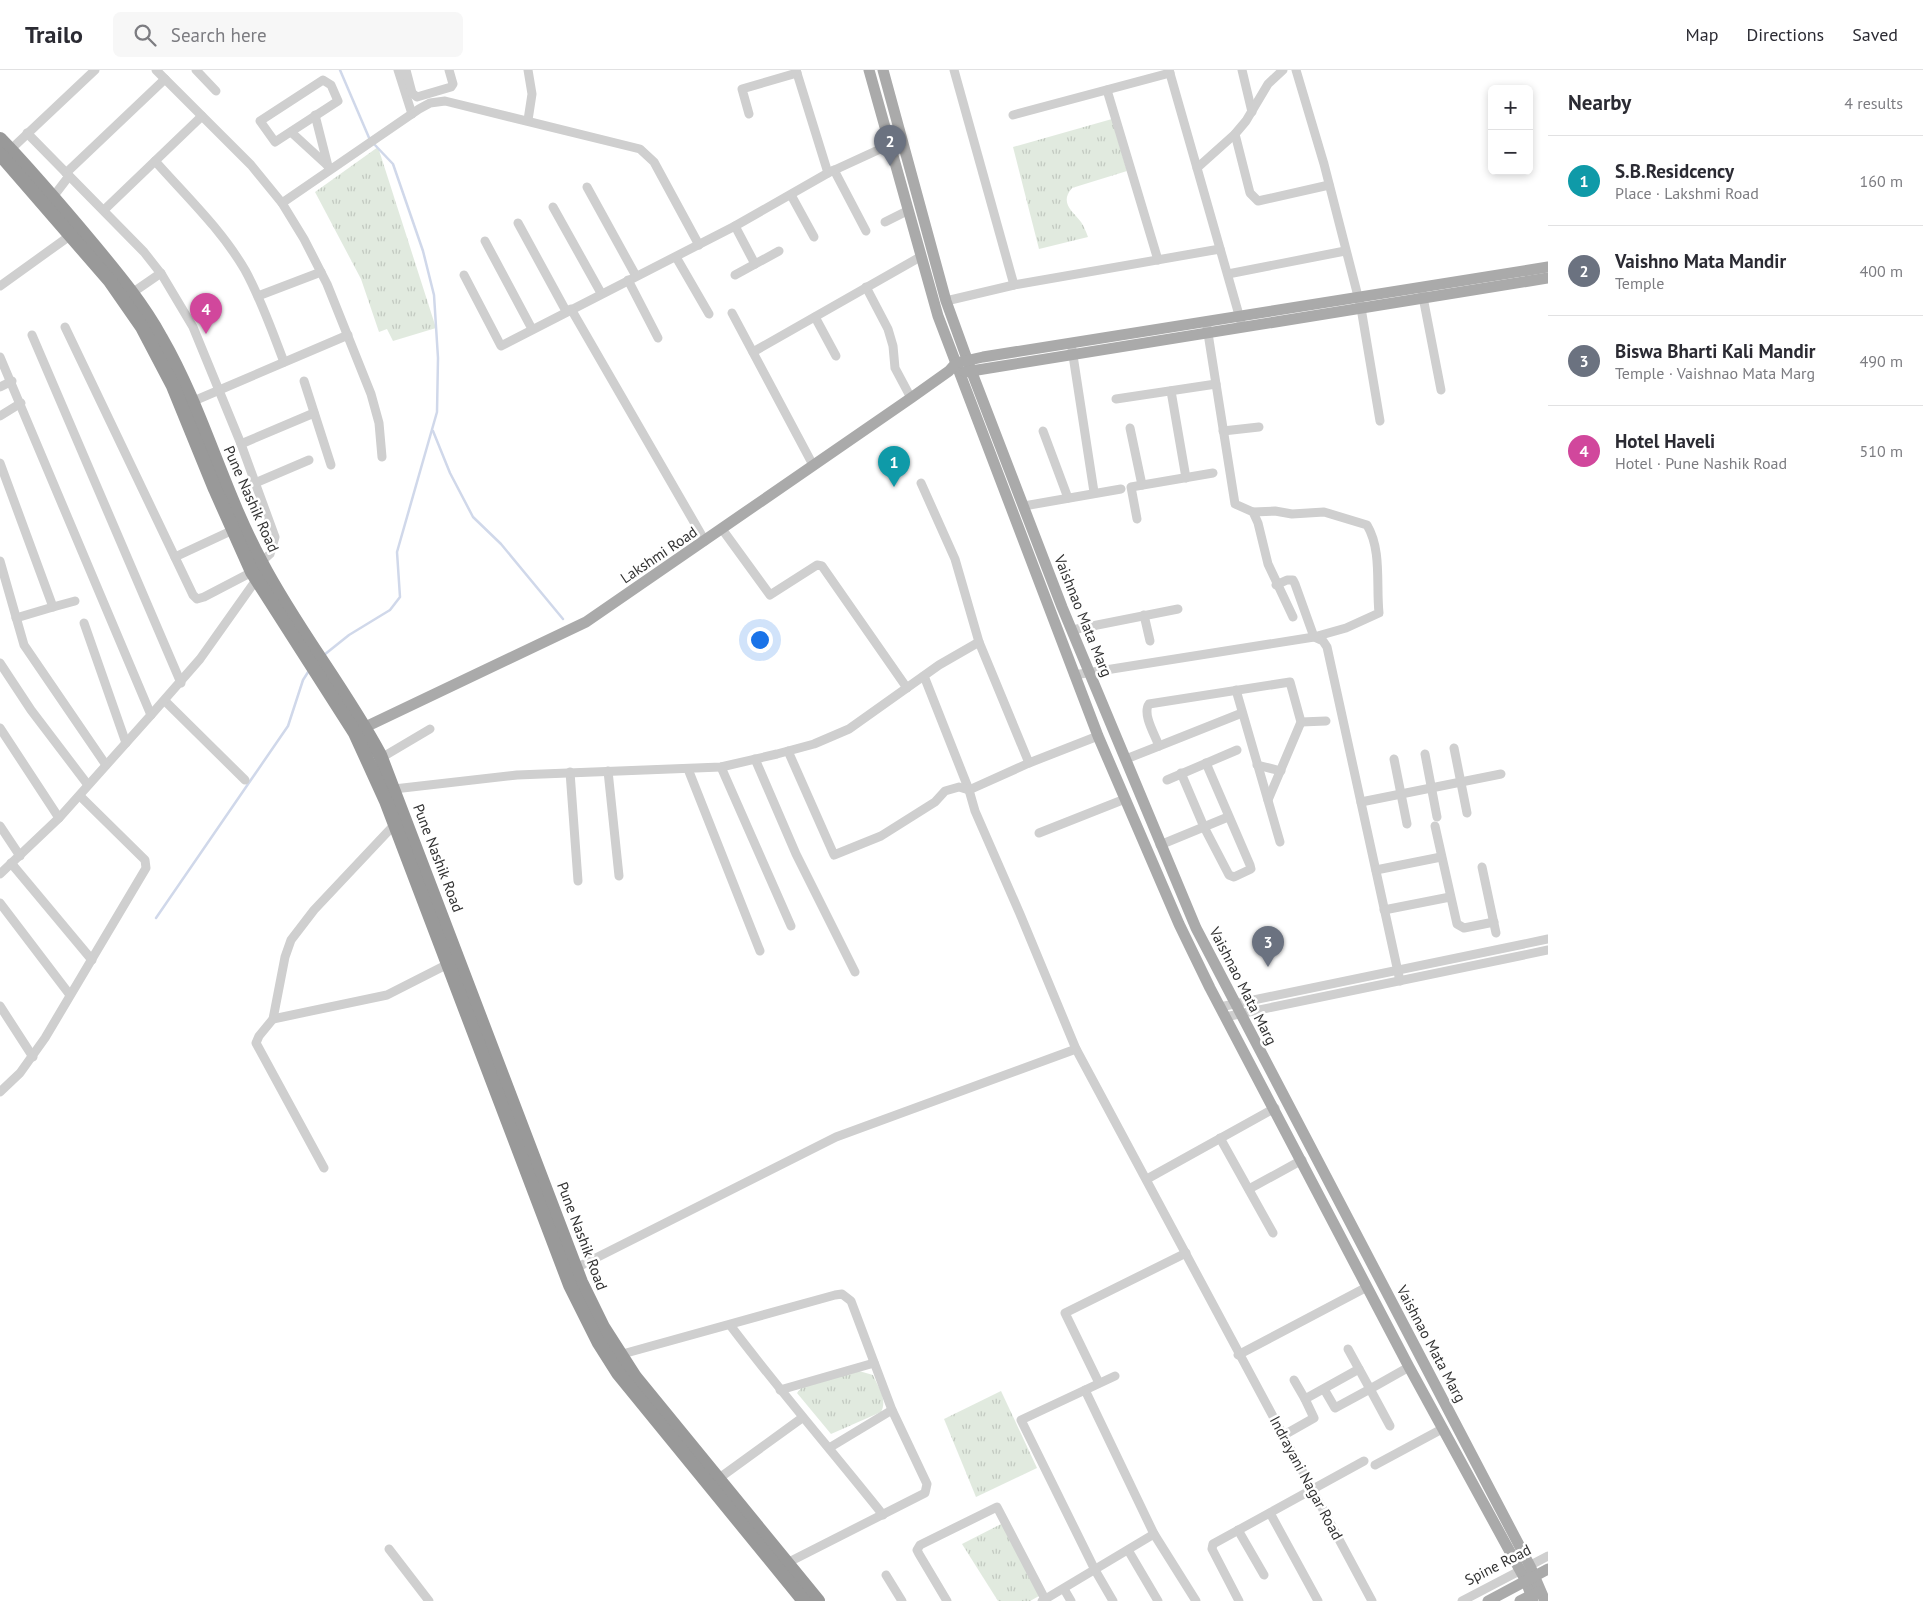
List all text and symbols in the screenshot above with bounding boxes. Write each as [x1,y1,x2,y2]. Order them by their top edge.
search box [113,12,463,57]
text: Trailo [25,19,83,50]
icon: search [131,21,159,49]
text: Search here [171,23,267,47]
text: Map [1686,23,1718,46]
text: Directions [1746,23,1824,46]
text: Saved [1852,23,1898,46]
map controls [1488,85,1533,175]
button: + [1488,85,1533,130]
text: Nearby [1568,89,1631,116]
text: 4 results [1844,93,1903,113]
pin: 2 [874,125,906,166]
button: − [1488,130,1533,175]
text: S.B.Residcency [1615,159,1734,183]
text: 1 [1579,171,1589,191]
text: 160 m [1860,171,1903,191]
text: Place · Lakshmi Road [1615,183,1759,203]
text: Vaishno Mata Mandir [1615,249,1786,273]
text: 2 [1579,261,1589,281]
text: 400 m [1860,261,1903,281]
text: Temple [1615,273,1664,293]
pin: 4 [190,293,222,334]
text: Biswa Bharti Kali Mandir [1615,339,1815,363]
text: 3 [1579,351,1589,371]
text: 490 m [1860,351,1903,371]
text: Temple · Vaishnao Mata Marg [1615,363,1815,383]
text: Hotel Haveli [1615,429,1715,453]
text: 4 [1579,441,1589,461]
text: 510 m [1860,441,1903,461]
street label: Pune Nashik Road [220,443,283,555]
pin: 1 [878,446,910,487]
text: Hotel · Pune Nashik Road [1615,453,1787,473]
street label: Lakshmi Road [617,522,701,587]
street label: Vaishnao Mata Marg [1050,551,1117,680]
your location [747,627,773,653]
street label: Pune Nashik Road [409,801,468,915]
street label: Vaishnao Mata Marg [1205,923,1281,1048]
pin: 3 [1252,926,1284,967]
street label: Pune Nashik Road [553,1179,612,1293]
street label: Vaishnao Mata Marg [1392,1281,1470,1406]
street label: Indrayani Nagar Road [1266,1412,1347,1543]
street label: Spine Road [1462,1540,1534,1589]

